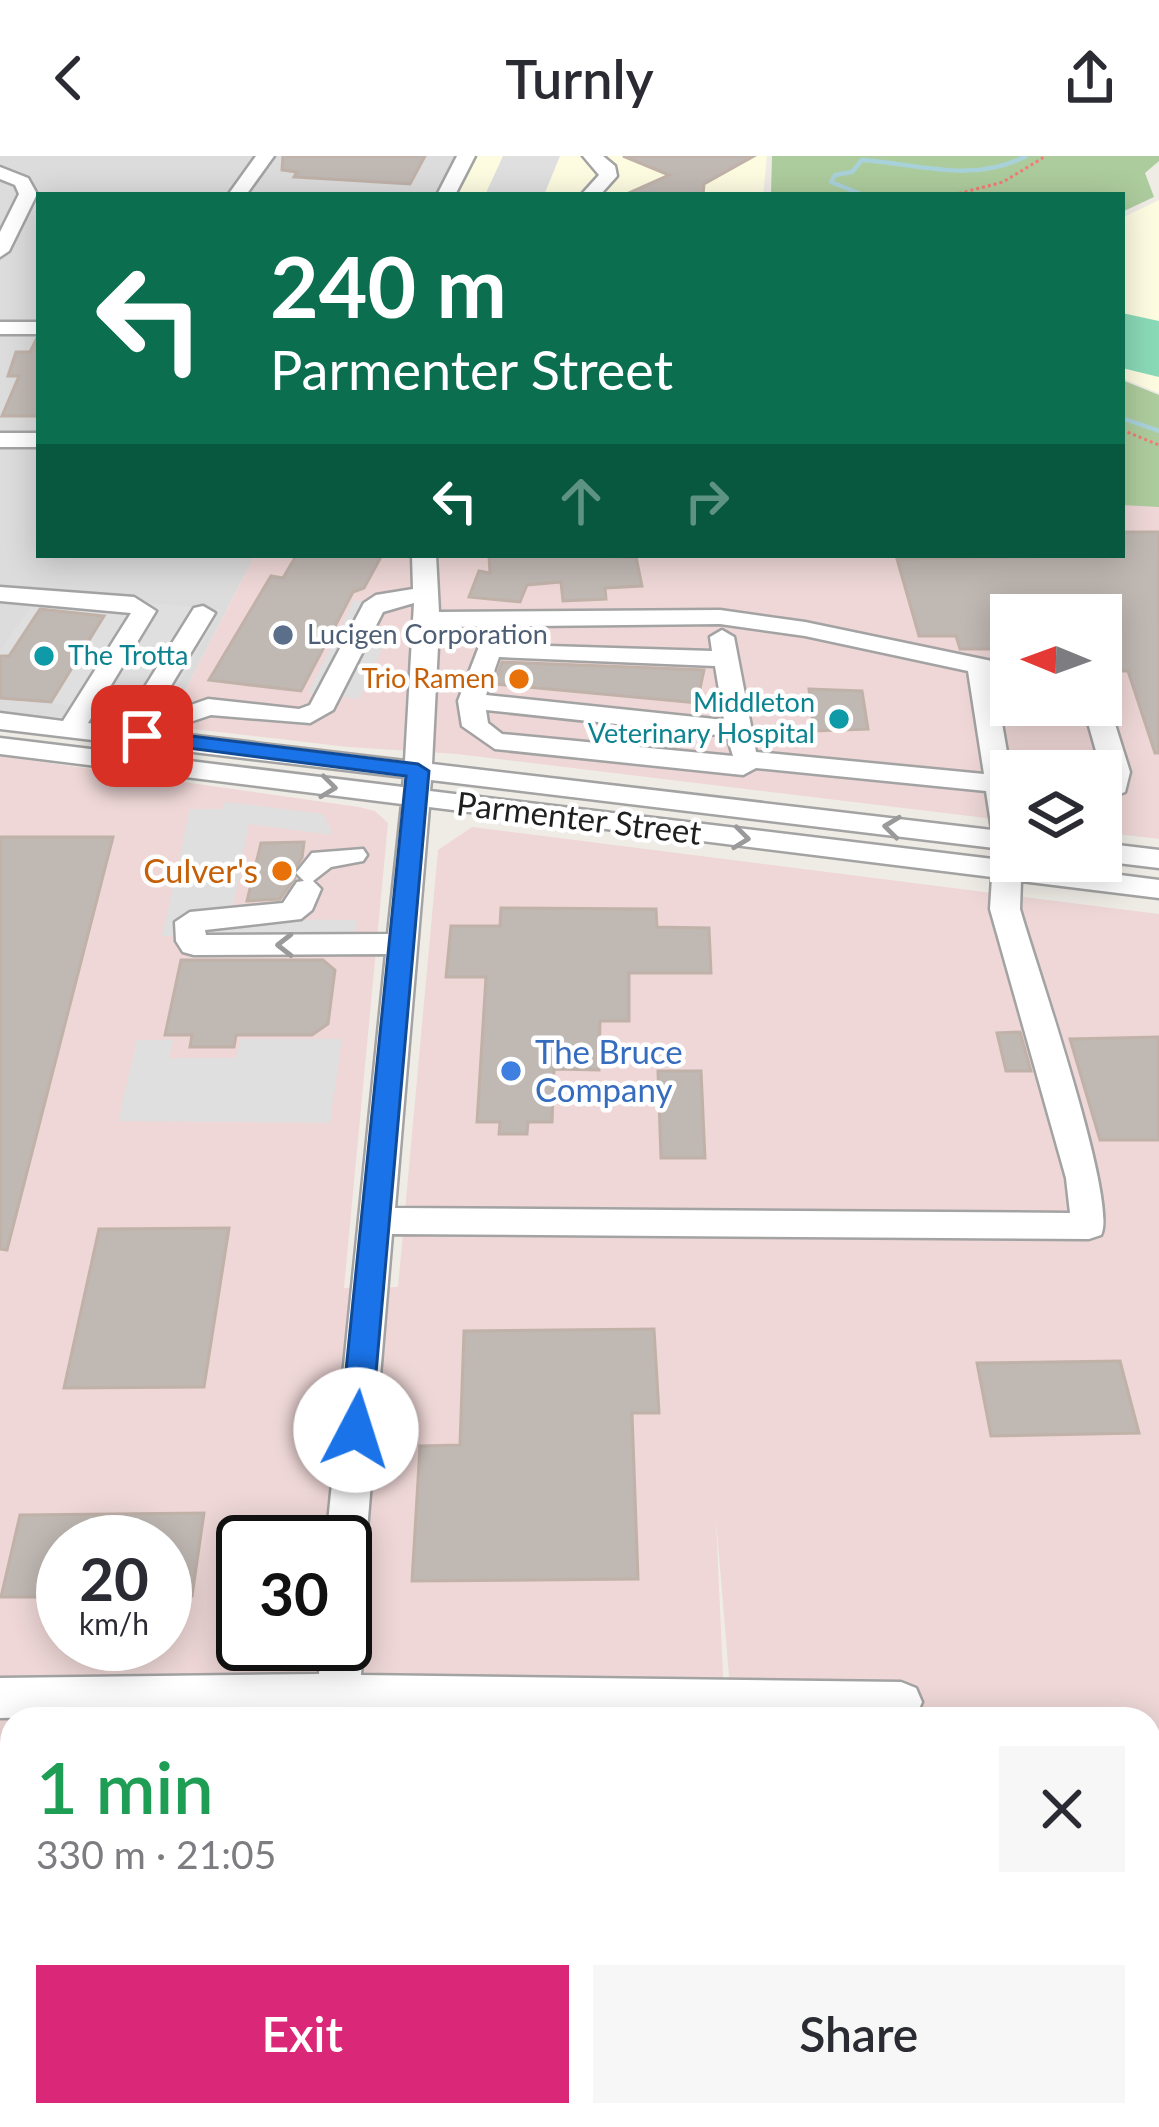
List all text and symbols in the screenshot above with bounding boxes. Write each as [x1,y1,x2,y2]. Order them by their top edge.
icon: back [36,45,102,111]
icon: share [1057,45,1123,111]
text: Turnly [505,46,654,111]
text: 240 m [270,235,507,336]
icon: left [72,240,228,396]
text: Parmenter Street [270,337,673,402]
icon: left [422,468,488,534]
icon: ahead [548,468,614,534]
icon: right [674,468,740,534]
north arrow [990,594,1122,726]
map controls [990,594,1122,882]
place label: Lucigen Corporation [307,617,548,650]
marker: Lucigen Corporation [270,622,296,648]
place label: The Trotta [68,638,188,671]
marker: The Trotta [31,643,57,669]
place label: Trio Ramen [362,661,495,694]
marker: Trio Ramen [506,666,532,692]
pin [91,685,193,787]
place label: Middleton Veterinary Hospital [588,685,815,749]
icon: arrive [109,703,175,769]
marker: Middleton Veterinary Hospital [826,706,852,732]
button: layers [990,750,1122,882]
one-way arrow [318,773,338,799]
street label: Parmenter Street [454,782,704,852]
one-way arrow [882,814,902,840]
one-way arrow [731,824,751,850]
place label: Culver's [143,850,258,890]
marker: Culver's [269,858,295,884]
one-way arrow [275,932,293,958]
place label: The Bruce Company [535,1031,683,1109]
marker: The Bruce Company [498,1058,524,1084]
position arrow [293,1367,419,1493]
speed limit sign: 30 [216,1515,372,1671]
text: 20 [79,1542,149,1614]
text: km/h [79,1605,149,1641]
text: 1 min [36,1743,214,1829]
button: close [999,1746,1125,1872]
text: 330 m · 21:05 [36,1831,276,1877]
button: Exit [36,1965,569,2103]
button: Share [593,1965,1125,2103]

